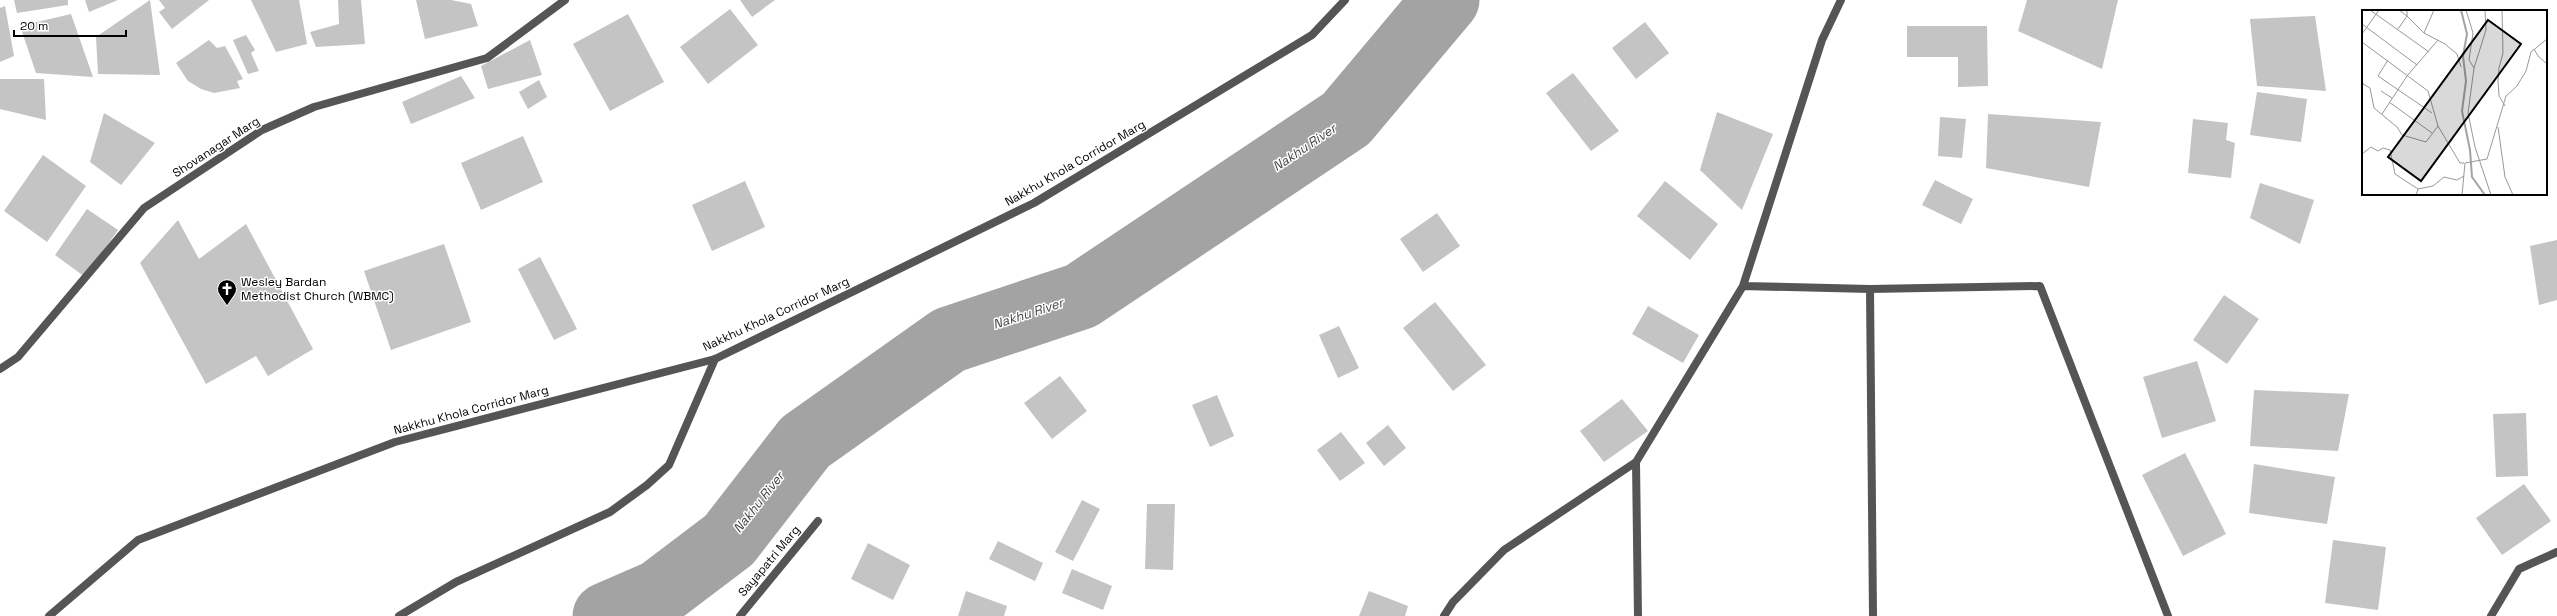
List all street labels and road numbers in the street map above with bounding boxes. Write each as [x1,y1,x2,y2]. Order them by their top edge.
street label: Shovanagar Marg [169,113,263,181]
street label: Nakkhu Khola Corridor Marg [1002,116,1148,210]
street label: Nakkhu Khola Corridor Marg [700,273,852,355]
street label: Nakkhu Khola Corridor Marg [392,382,550,438]
street label: Sayapatri Marg [735,522,803,600]

